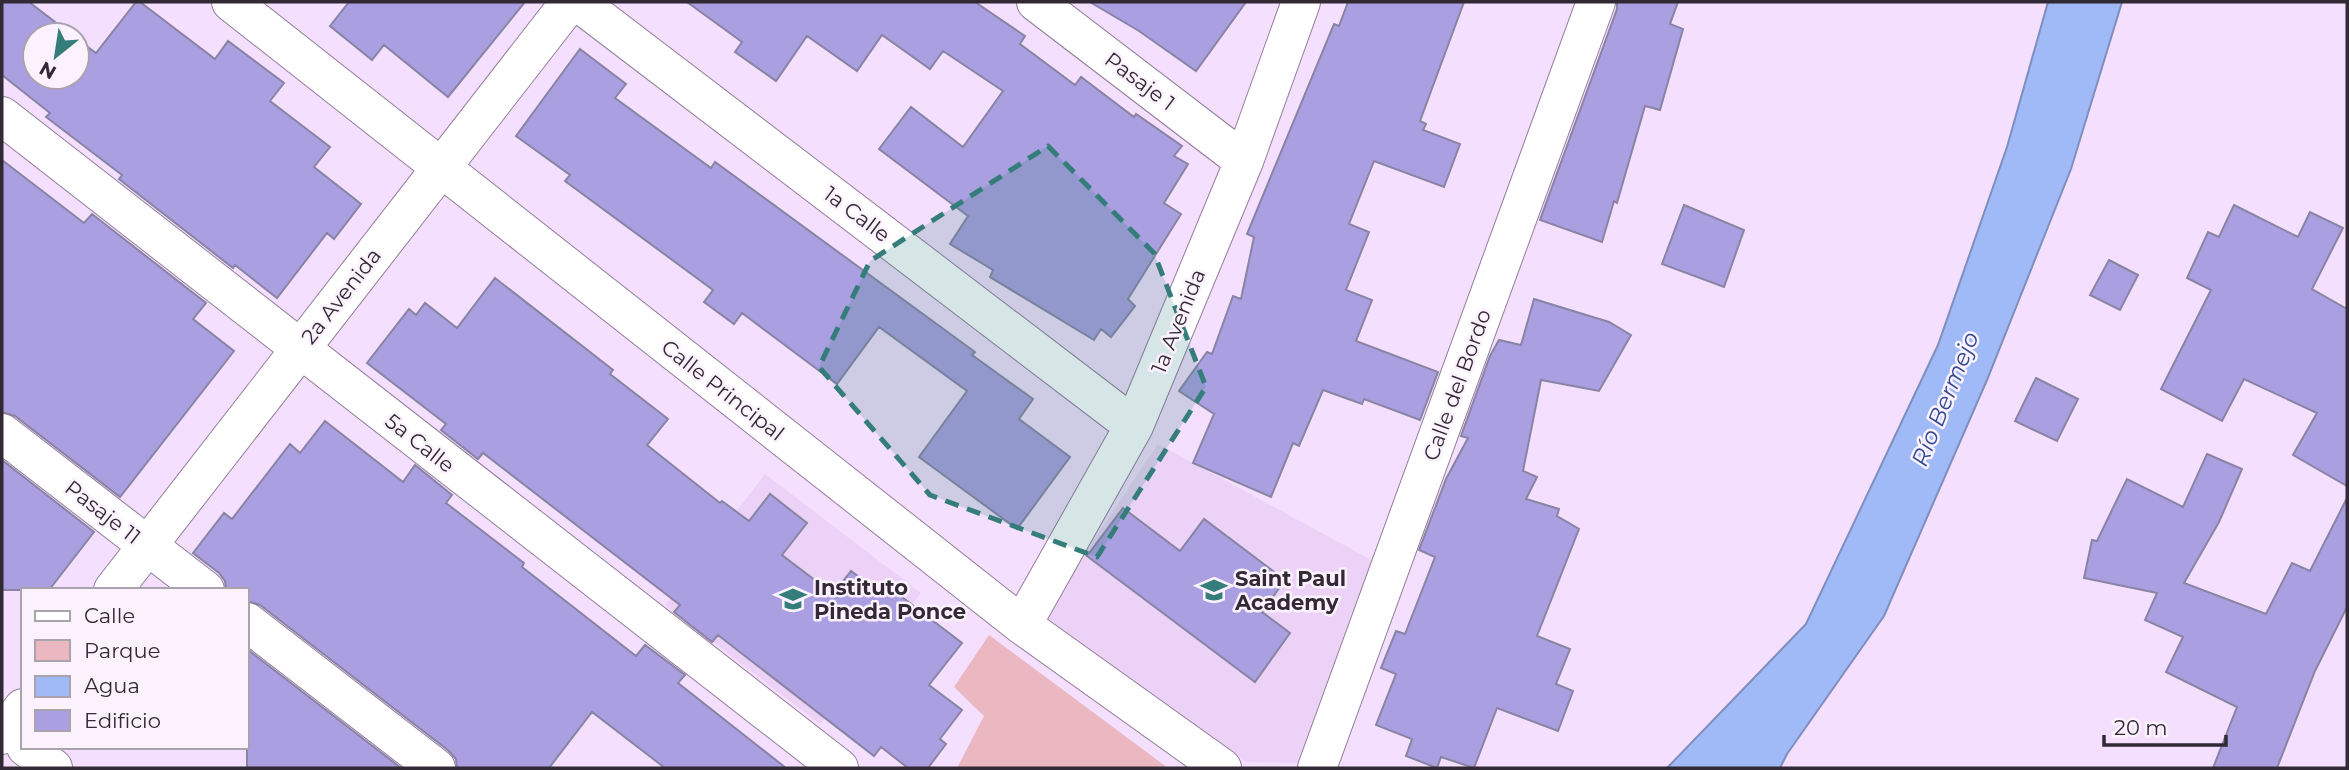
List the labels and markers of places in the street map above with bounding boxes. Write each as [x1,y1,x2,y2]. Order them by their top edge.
place label: Saint Paul Academy [1234,566,1346,615]
place label: Instituto Pineda Ponce [814,575,966,624]
school or university icon: Saint Paul Academy [1199,575,1229,605]
school or university icon: Instituto Pineda Ponce [778,584,808,614]

